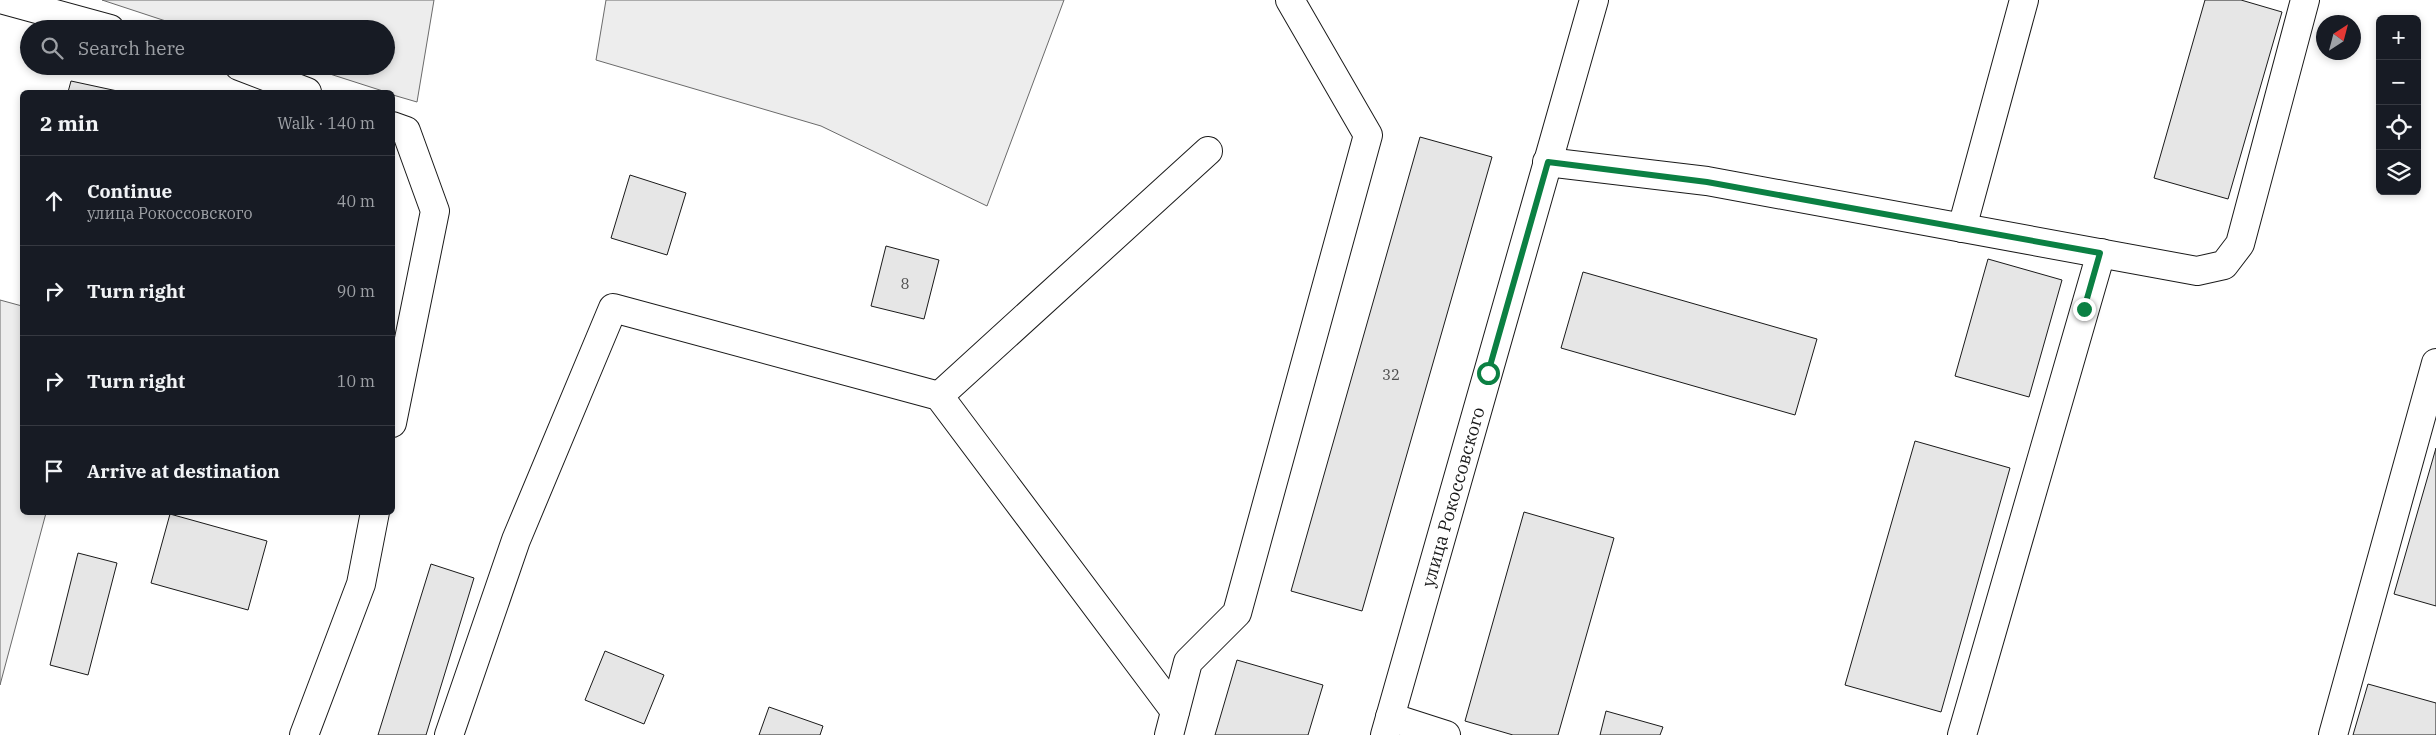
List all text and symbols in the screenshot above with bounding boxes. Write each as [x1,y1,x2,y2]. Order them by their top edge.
north arrow [2316,15,2361,60]
map controls [2376,15,2421,195]
button: + [2376,15,2421,60]
search box [20,20,395,75]
icon: search [38,34,66,62]
text: Search here [78,36,185,60]
button: − [2376,60,2421,105]
button: locate [2376,105,2421,150]
text: 2 min [40,109,99,137]
text: Walk · 140 m [277,113,375,133]
button: layers [2376,150,2421,195]
text: Continue [87,179,172,203]
icon: ahead [40,187,68,215]
text: 40 m [337,191,375,211]
text: улица Рокоссовского [87,203,253,223]
house number: 8 [900,274,910,293]
icon: right [40,277,68,305]
text: Turn right [87,279,185,303]
text: 90 m [337,281,375,301]
route end [2073,298,2096,321]
route start [1477,362,1500,385]
house number: 32 [1382,365,1400,384]
icon: right [40,367,68,395]
text: Turn right [87,369,185,393]
text: 10 m [337,371,375,391]
street label: улица Рокоссовского [1416,404,1490,590]
icon: arrive [40,457,68,485]
text: Arrive at destination [87,459,280,483]

